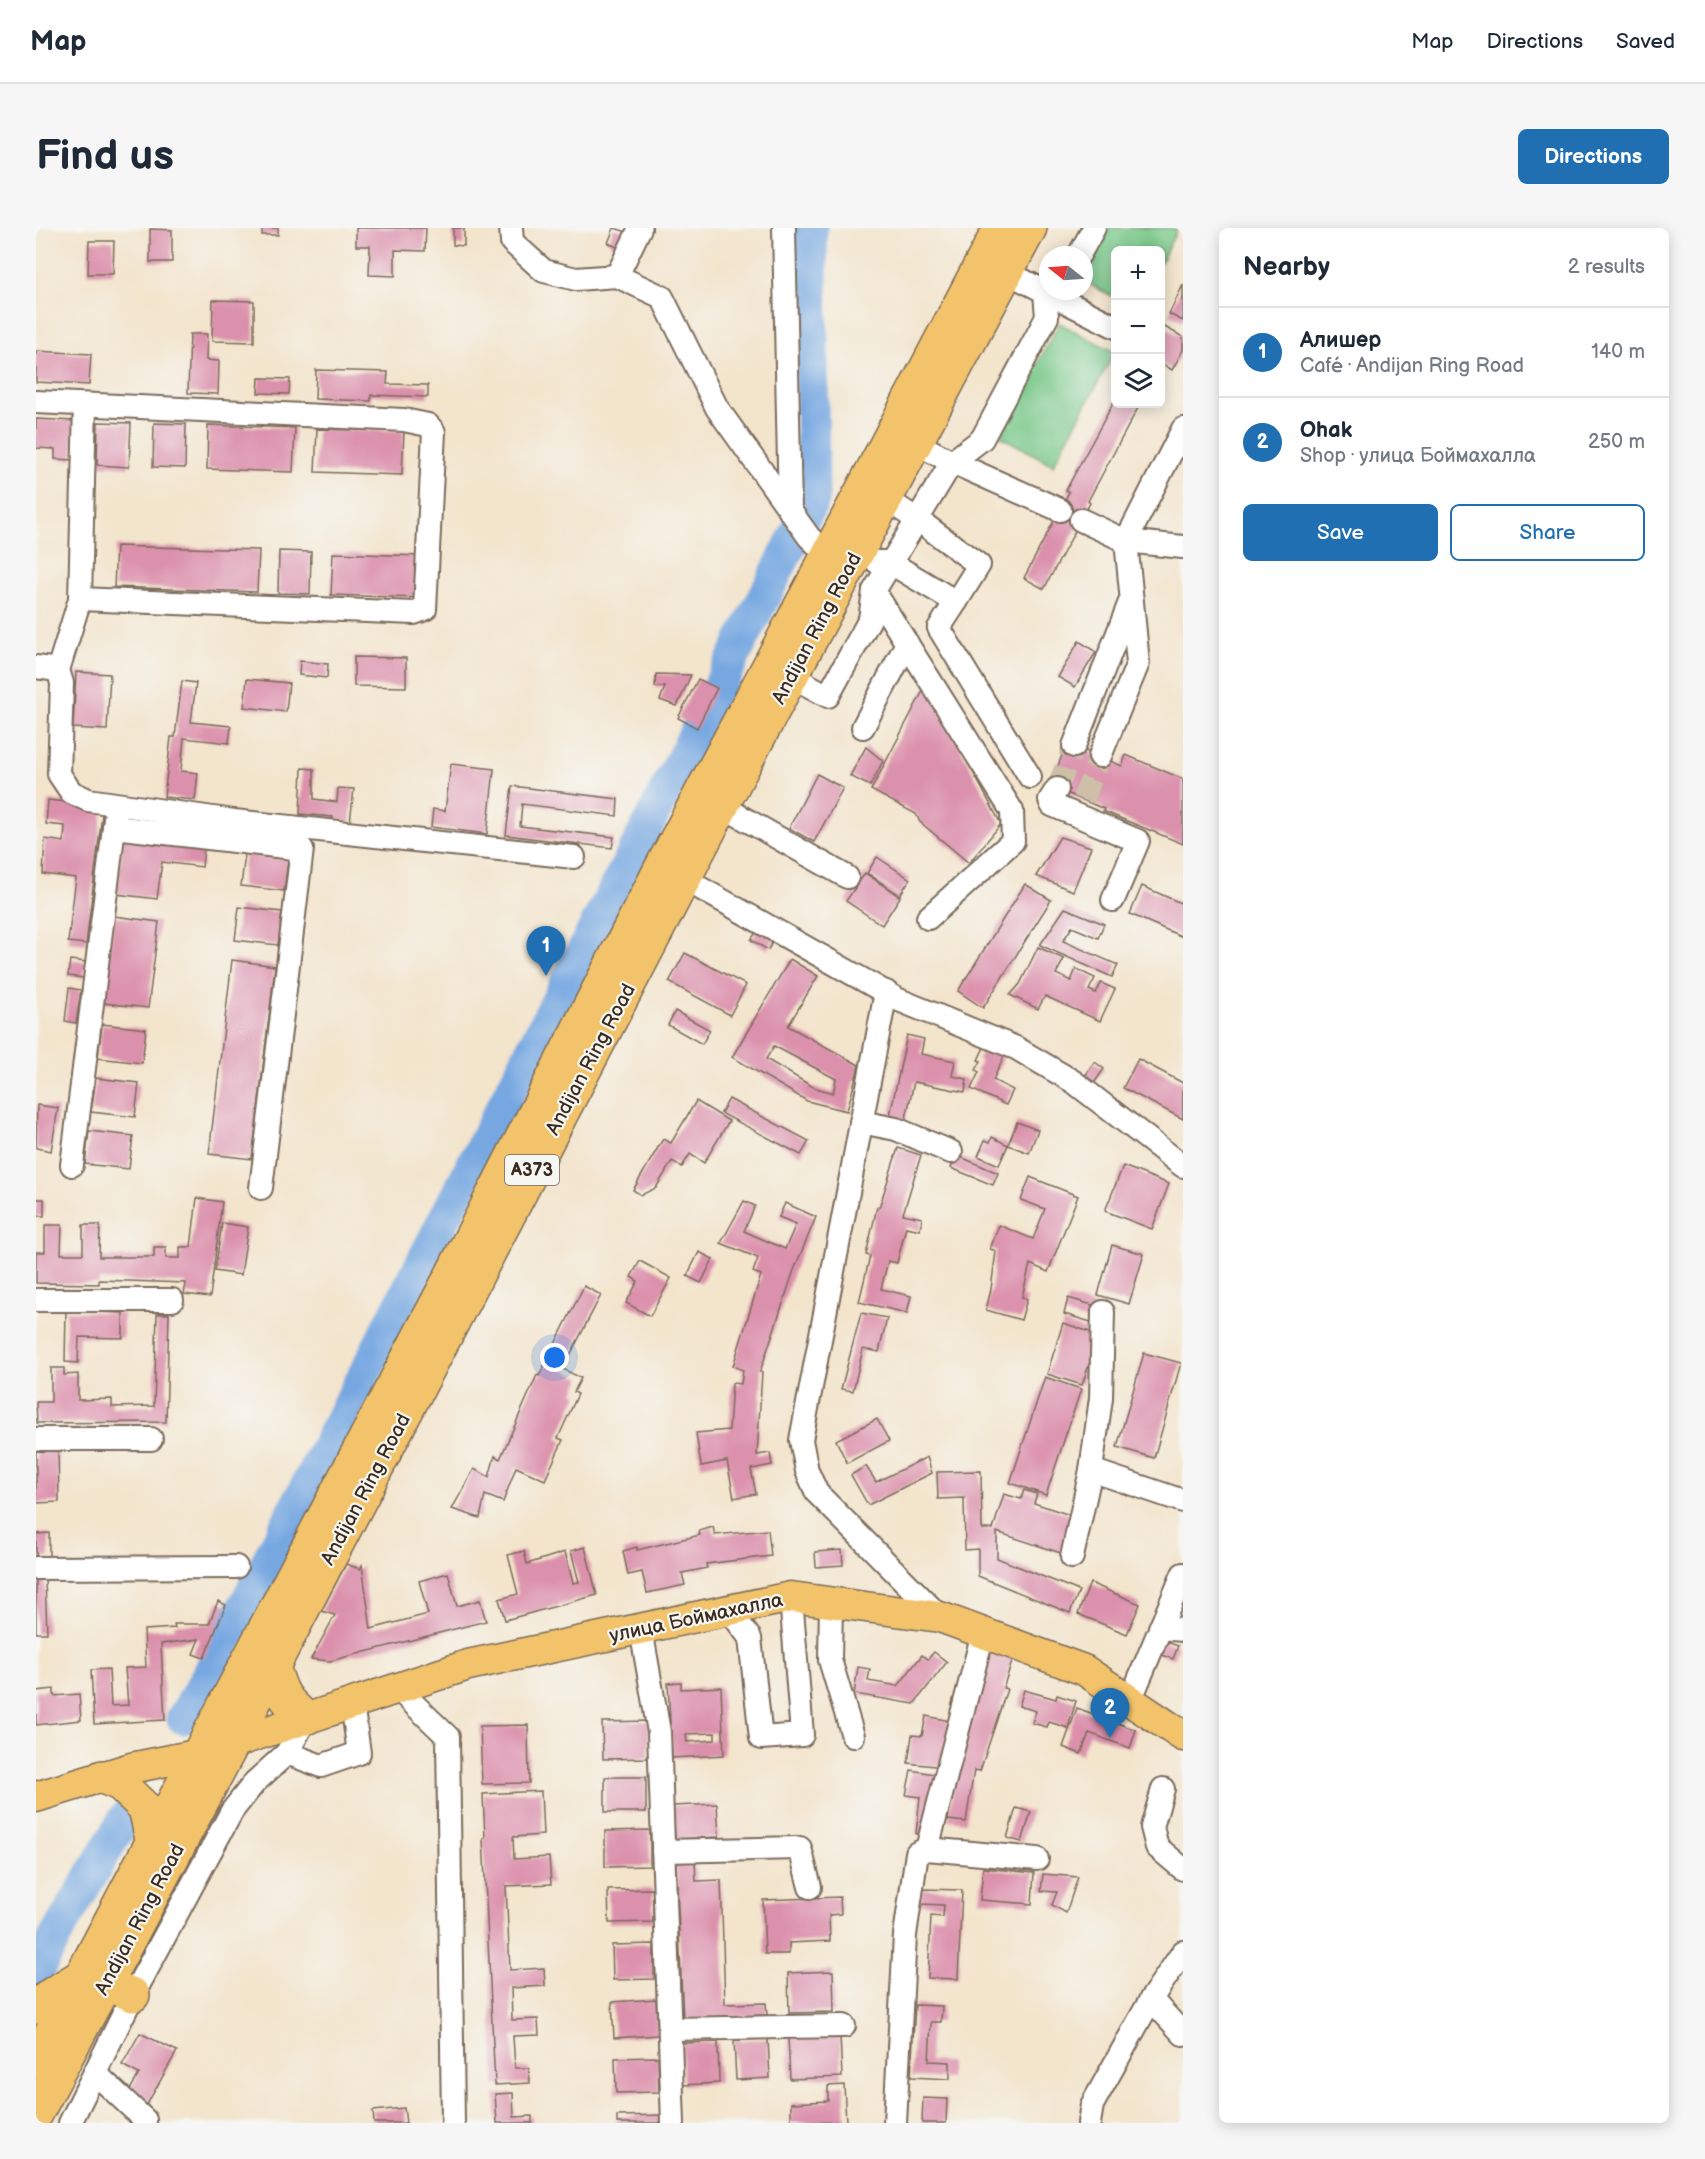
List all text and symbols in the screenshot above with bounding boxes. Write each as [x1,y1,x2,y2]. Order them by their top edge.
text: Map [30,25,86,58]
text: Map [1411,29,1454,54]
text: Directions [1487,29,1583,54]
text: Saved [1616,29,1675,54]
button: Directions [1518,129,1669,184]
text: Find us [36,131,174,182]
north arrow [1039,246,1093,300]
map controls [1111,246,1165,408]
button: + [1111,246,1165,300]
text: Nearby [1243,252,1330,283]
text: 2 results [1568,255,1645,279]
button: − [1111,300,1165,354]
text: Алишер [1300,327,1381,354]
text: 1 [1258,340,1267,364]
text: 140 m [1591,340,1645,364]
button: layers [1111,354,1165,408]
text: Café · Andijan Ring Road [1300,354,1524,378]
text: Ohak [1300,417,1352,444]
text: 2 [1257,430,1268,454]
text: 250 m [1588,430,1645,454]
text: Shop · улица Боймахалла [1300,444,1536,468]
button: Save [1243,504,1438,561]
button: Share [1450,504,1645,561]
street label: Andijan Ring Road [767,549,867,708]
pin: 1 [526,926,566,976]
street label: Andijan Ring Road [541,980,641,1139]
road number: A373 [505,1155,559,1185]
your location [540,1343,569,1372]
street label: Andijan Ring Road [316,1410,416,1569]
street label: улица Боймахалла [607,1588,785,1648]
pin: 2 [1090,1688,1130,1738]
street label: Andijan Ring Road [90,1840,190,1999]

